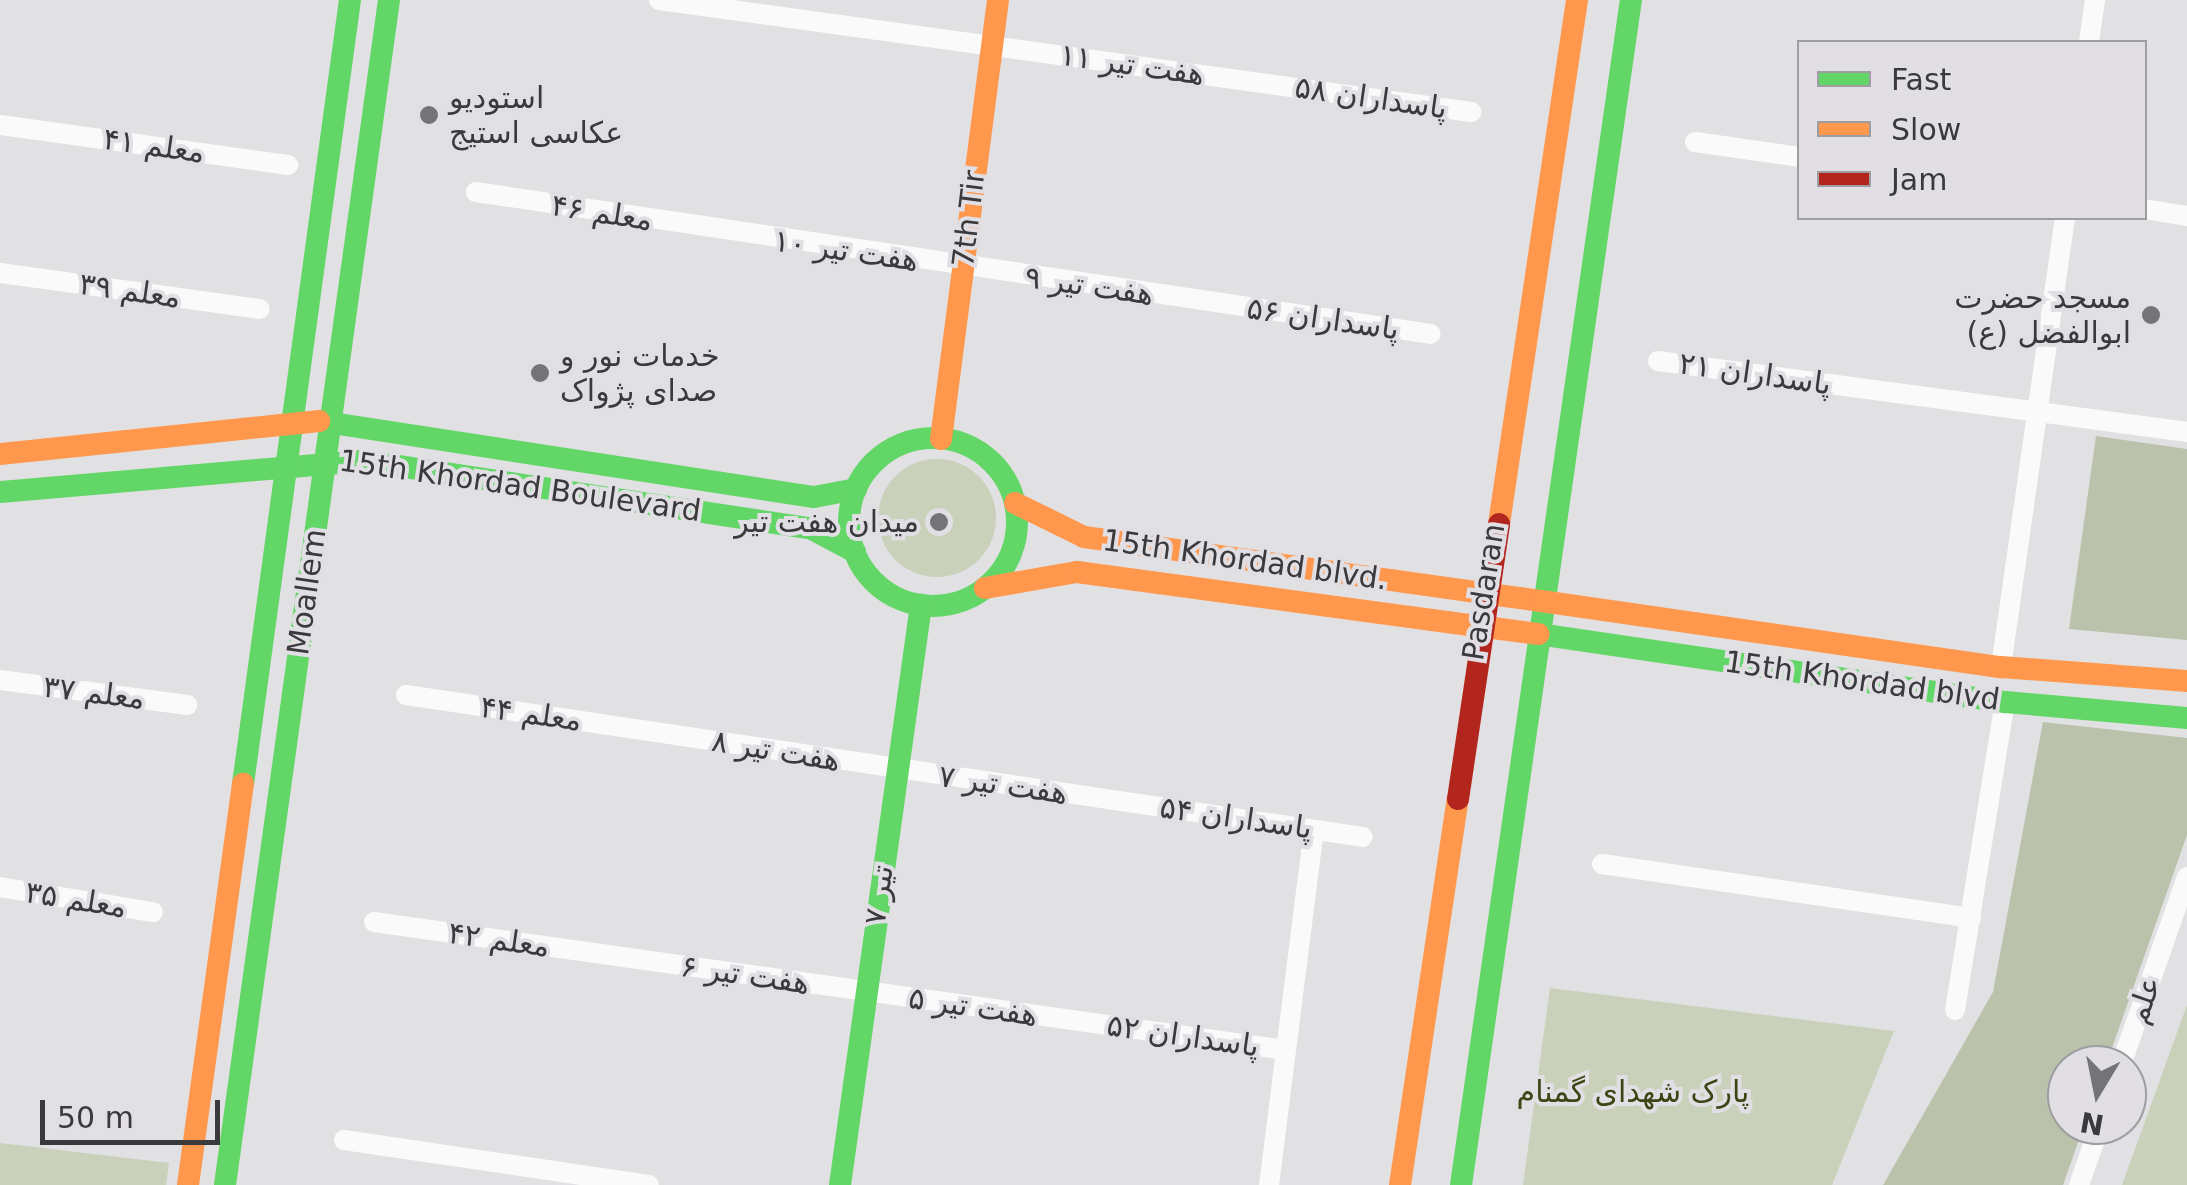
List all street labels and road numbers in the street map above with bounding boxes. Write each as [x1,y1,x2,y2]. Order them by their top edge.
street label: هفت تیر ۱۱ [1057,37,1207,93]
street label: پاسداران ۵۸ [1293,70,1449,126]
street label: معلم ۴۱ [101,121,207,171]
street label: 7th Tir [945,168,993,270]
street label: معلم ۴۶ [549,187,655,239]
street label: هفت تیر ۱۰ [771,223,921,279]
street label: هفت تیر ۹ [1022,259,1156,313]
street label: معلم ۳۹ [77,266,183,316]
street label: پاسداران ۵۶ [1245,291,1401,347]
street label: پاسداران ۲۱ [1677,346,1833,402]
street label: 15th Khordad Boulevard [337,443,703,529]
street label: Pasdaran [1455,521,1513,663]
street label: 15th Khordad blvd. [1100,522,1390,598]
street label: Moallem [280,527,334,657]
street label: 15th Khordad blvd [1722,644,2002,718]
street label: معلم ۳۷ [41,669,147,717]
street label: معلم ۴۴ [478,689,584,739]
street label: هفت تیر ۸ [709,723,843,779]
street label: هفت تیر ۷ [936,758,1070,812]
street label: پاسداران ۵۴ [1158,790,1314,846]
street label: ۷ تیر [857,863,901,927]
street label: معلم ۳۵ [23,874,129,926]
street label: معلم ۴۲ [446,915,552,965]
street label: هفت تیر ۶ [678,948,812,1002]
street label: علم [2119,972,2169,1028]
street label: هفت تیر ۵ [906,980,1040,1034]
street label: پاسداران ۵۲ [1105,1008,1261,1064]

